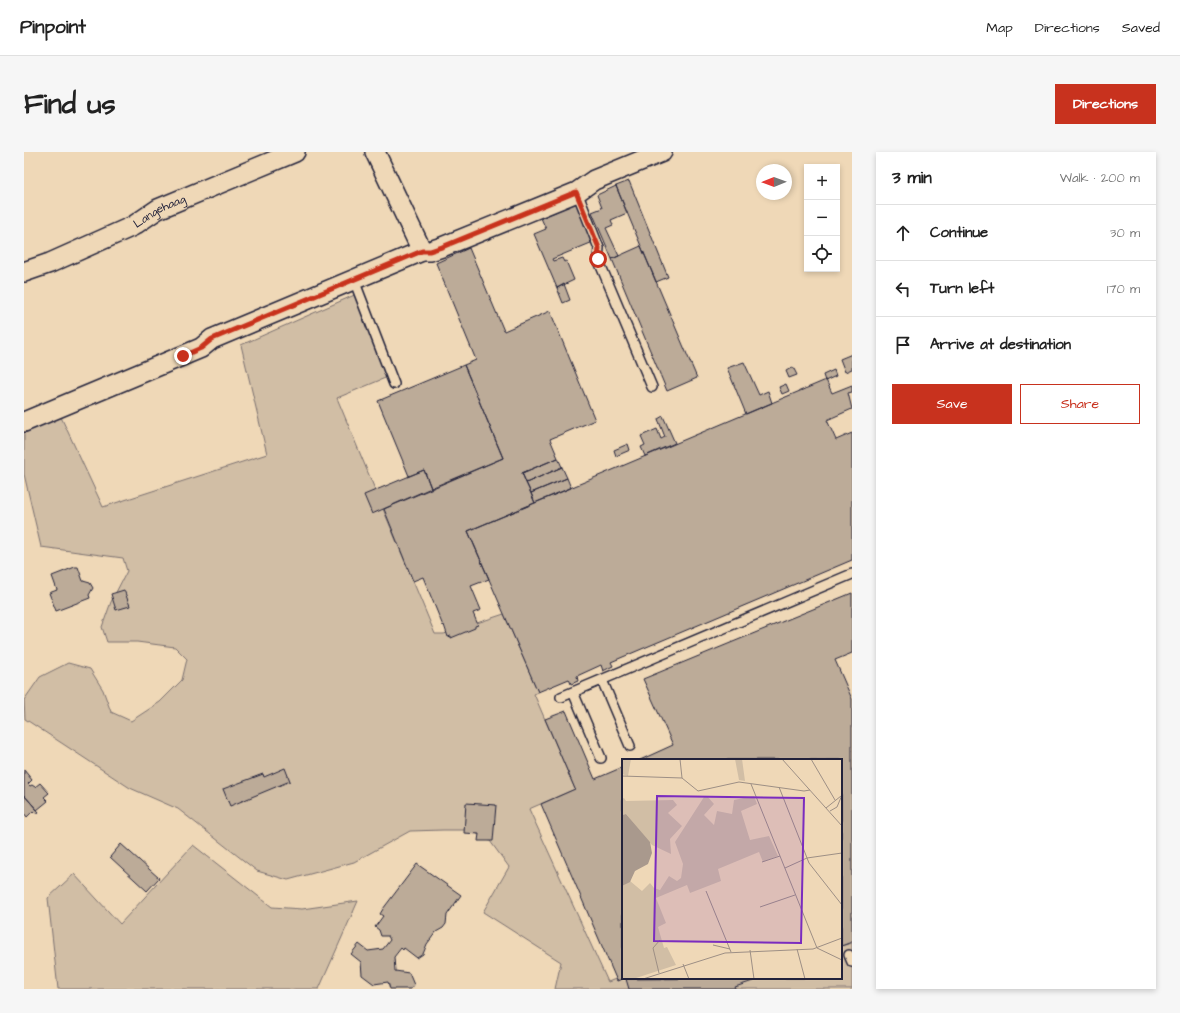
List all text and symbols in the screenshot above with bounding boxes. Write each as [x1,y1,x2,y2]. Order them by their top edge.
text: Pinpoint [20,14,86,41]
text: Map [986,18,1013,38]
text: Directions [1035,18,1100,38]
text: Saved [1122,18,1160,38]
button: Directions [1055,84,1156,124]
text: Find us [24,85,115,124]
north arrow [756,164,792,200]
map controls [804,164,840,272]
button: + [804,164,840,200]
text: 3 min [892,166,932,190]
text: Walk · 200 m [1060,169,1140,187]
street label: Langehaag [130,190,189,232]
button: − [804,200,840,236]
icon: ahead [892,222,914,244]
text: Continue [930,222,988,243]
text: 30 m [1110,224,1140,242]
button: locate [804,236,840,272]
route start [589,250,607,268]
icon: left [892,278,914,300]
text: Turn left [930,278,994,299]
text: 170 m [1107,280,1140,298]
icon: arrive [892,334,914,356]
text: Arrive at destination [930,334,1071,355]
route end [174,347,192,365]
button: Save [892,384,1012,424]
button: Share [1020,384,1140,424]
inset map [622,759,842,979]

